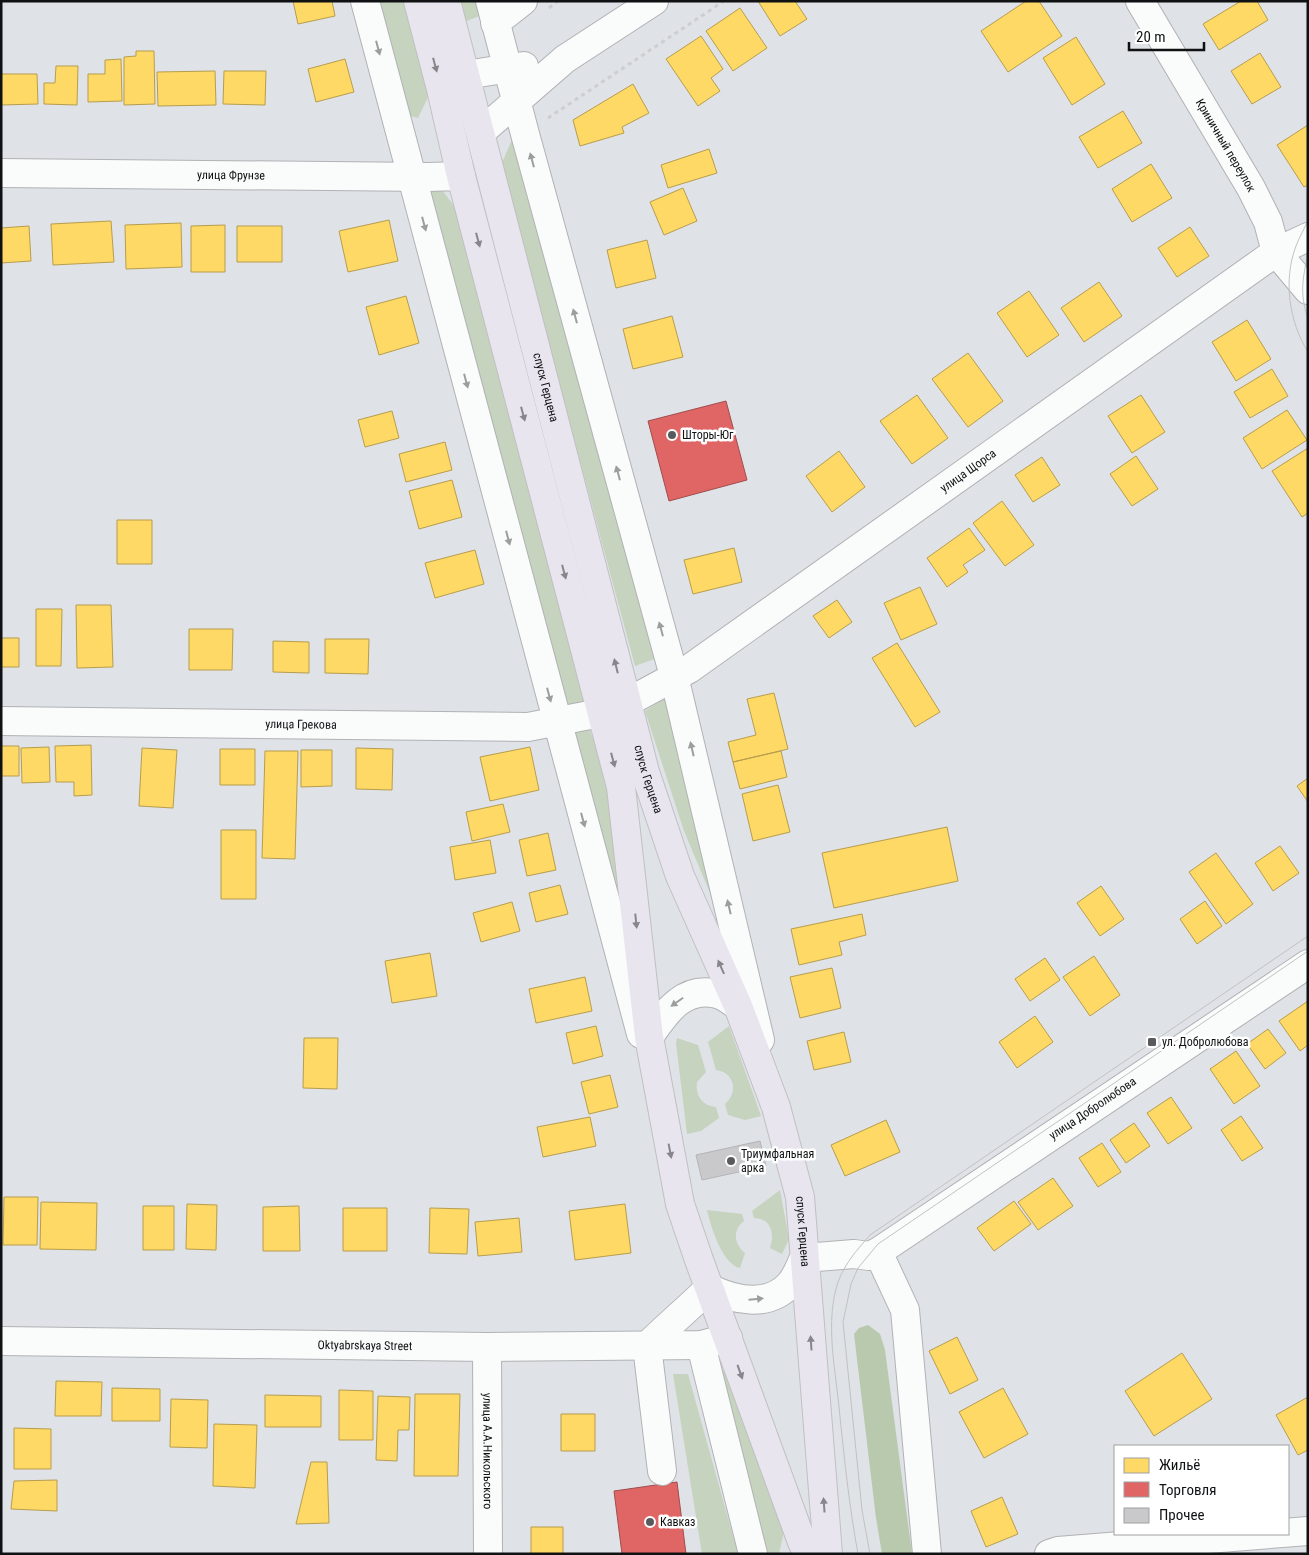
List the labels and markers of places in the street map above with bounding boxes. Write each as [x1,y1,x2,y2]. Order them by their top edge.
place label: Шторы-Юг [682,428,734,442]
marker: Шторы-Юг [666,429,678,441]
place label: ул. Добролюбова [1162,1035,1249,1049]
marker: ул. Добролюбова [1146,1036,1158,1048]
place label: Триумфальная арка [741,1147,814,1175]
marker: Триумфальная арка [725,1155,737,1167]
place label: Кавказ [660,1515,695,1529]
marker: Кавказ [644,1516,656,1528]

